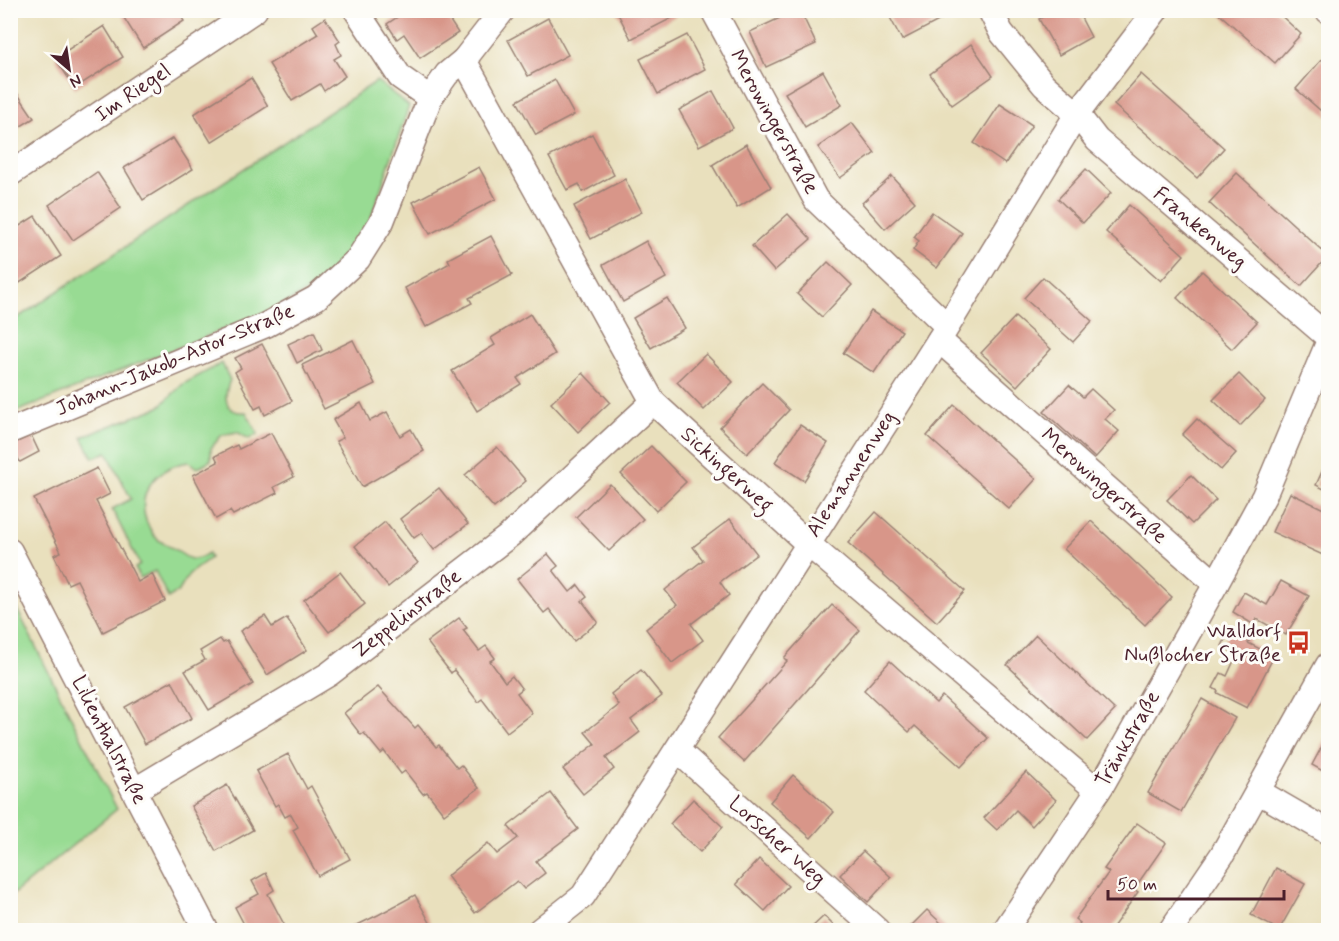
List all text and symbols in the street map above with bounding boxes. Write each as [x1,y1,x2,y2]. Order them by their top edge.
north arrow [39,39,99,99]
street label: Merowingerstraße [722,45,825,200]
street label: Im Riegel [89,57,177,130]
text: N [66,69,85,93]
street label: Frankenweg [1147,180,1253,276]
street label: Johann-Jakob-Astor-Straße [51,297,299,423]
street label: Alemannenweg [800,405,902,543]
street label: Sickingerweg [673,421,780,521]
street label: Merowingerstraße [1034,422,1173,551]
street label: Zeppelinstraße [347,563,467,665]
place label: Walldorf Nußlocher Straße [1124,617,1281,669]
bus stop icon: Walldorf Nußlocher Straße [1286,630,1312,656]
street label: Lilienthalstraße [65,671,153,809]
street label: Tränkstraße [1089,686,1167,792]
street label: Lorscher Weg [722,790,832,893]
scale bar [1108,863,1284,901]
text: 50 m [1117,873,1157,897]

